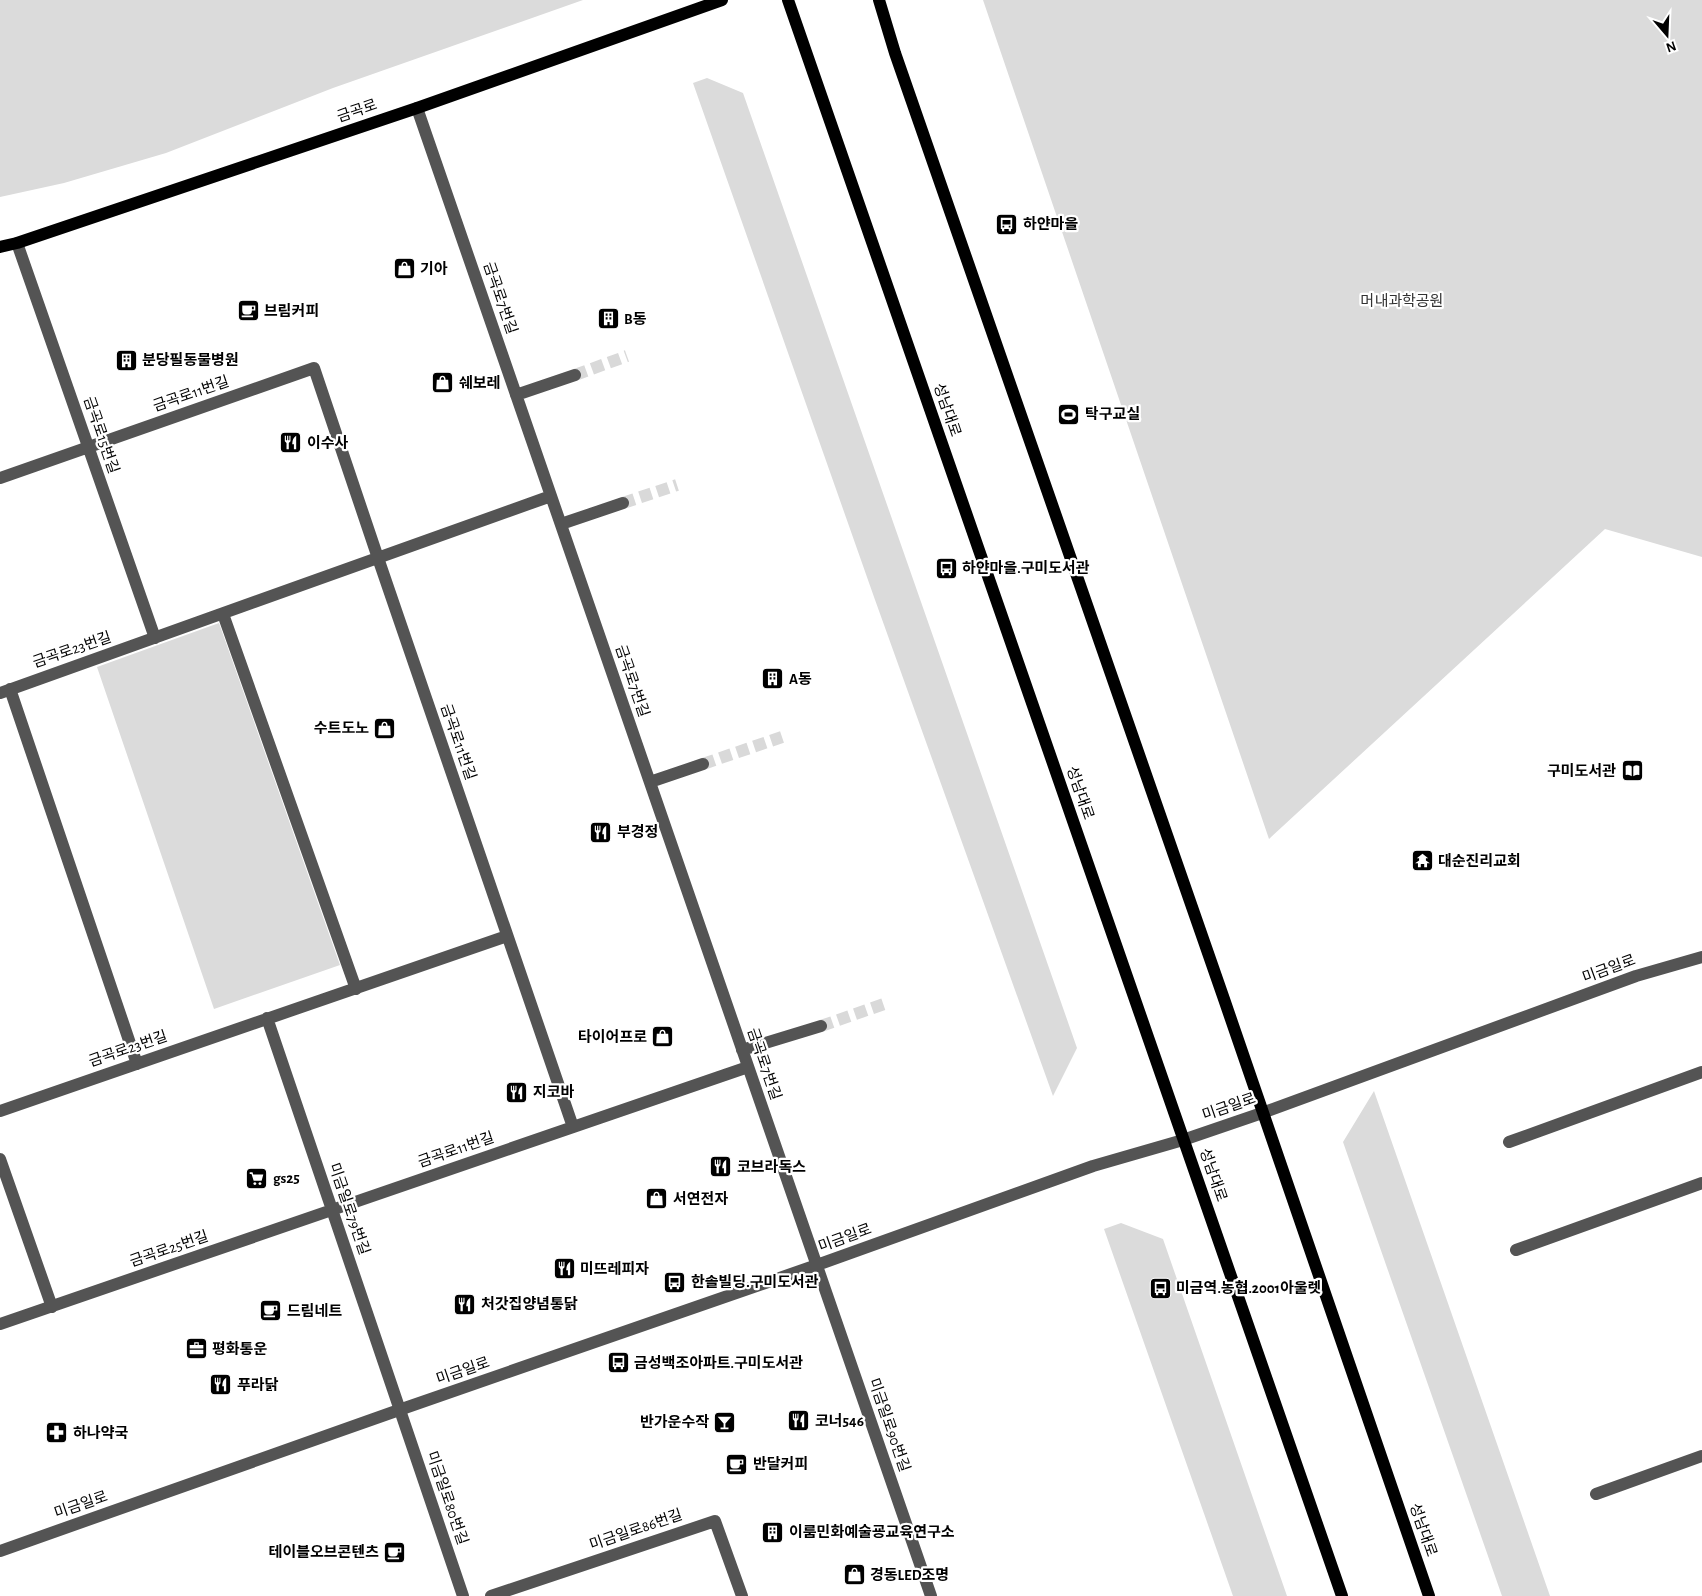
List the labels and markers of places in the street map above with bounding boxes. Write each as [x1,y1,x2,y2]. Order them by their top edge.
bus stop icon: 하얀마을 [995,212,1019,236]
place label: 하얀마을 [1023,216,1078,232]
shop icon: 기아 [392,257,416,281]
place label: 기아 [420,261,448,277]
cafe icon: 브림커피 [236,299,260,323]
place label: 브림커피 [264,303,319,319]
building icon: B동 [596,307,620,331]
place label: B동 [624,312,647,327]
building icon: 분당필동물병원 [114,348,138,372]
place label: 분당필동물병원 [142,352,239,368]
shop icon: 쉐보레 [431,371,455,395]
place label: 쉐보레 [459,375,500,391]
sports icon: 탁구교실 [1057,402,1081,426]
place label: 탁구교실 [1085,406,1140,422]
restaurant icon: 이수사 [279,431,303,455]
place label: 이수사 [307,435,349,451]
bus stop icon: 하얀마을.구미도서관 [934,556,958,580]
place label: 하얀마을.구미도서관 [962,560,1090,576]
building icon: A동 [761,667,785,691]
place label: A동 [789,672,812,687]
shop icon: 수트도노 [373,716,397,740]
place label: 수트도노 [314,721,369,736]
library icon: 구미도서관 [1620,759,1644,783]
place label: 구미도서관 [1547,763,1616,779]
restaurant icon: 부경정 [589,820,613,844]
place label: 부경정 [617,824,658,840]
temple icon: 대순진리교회 [1410,849,1434,873]
place label: 대순진리교회 [1438,853,1521,869]
shop icon: 타이어프로 [651,1025,675,1049]
place label: 타이어프로 [578,1029,647,1045]
restaurant icon: 지코바 [505,1080,529,1104]
place label: 지코바 [533,1084,575,1100]
restaurant icon: 코브라독스 [709,1155,733,1179]
place label: 코브라독스 [737,1159,806,1175]
supermarket icon: gs25 [245,1166,269,1190]
place label: gs25 [273,1171,300,1186]
shop icon: 서연전자 [645,1187,669,1211]
place label: 서연전자 [673,1191,728,1207]
restaurant icon: 미뜨레피자 [552,1257,576,1281]
place label: 미뜨레피자 [580,1261,649,1277]
bus stop icon: 한솔빌딩.구미도서관 [663,1270,687,1294]
place label: 한솔빌딩.구미도서관 [691,1274,819,1290]
bus stop icon: 미금역.농협.2001아울렛 [1148,1276,1172,1300]
place label: 미금역.농협.2001아울렛 [1176,1280,1321,1296]
restaurant icon: 처갓집양념통닭 [453,1292,477,1316]
place label: 처갓집양념통닭 [481,1296,578,1312]
cafe icon: 드림네트 [259,1299,283,1323]
place label: 드림네트 [287,1303,342,1319]
office icon: 평화통운 [184,1337,208,1361]
place label: 평화통운 [212,1341,267,1357]
bus stop icon: 금성백조아파트.구미도서관 [606,1351,630,1375]
place label: 금성백조아파트.구미도서관 [634,1355,803,1371]
restaurant icon: 푸라닭 [209,1373,233,1397]
place label: 푸라닭 [237,1377,279,1393]
restaurant icon: 코너546 [787,1409,811,1433]
bar icon: 반가운수작 [713,1410,737,1434]
place label: 코너546 [815,1413,864,1429]
place label: 반가운수작 [640,1414,709,1430]
pharmacy icon: 하나약국 [45,1421,69,1445]
place label: 하나약국 [73,1425,128,1441]
cafe icon: 반달커피 [725,1452,749,1476]
place label: 반달커피 [753,1456,808,1472]
building icon: 이룸민화예술굥교육연구소 [761,1520,785,1544]
place label: 이룸민화예술굥교육연구소 [789,1524,955,1540]
cafe icon: 테이블오브콘텐츠 [383,1540,407,1564]
place label: 테이블오브콘텐츠 [269,1544,379,1560]
shop icon: 경동LED조명 [842,1563,866,1587]
place label: 경동LED조명 [870,1567,949,1583]

